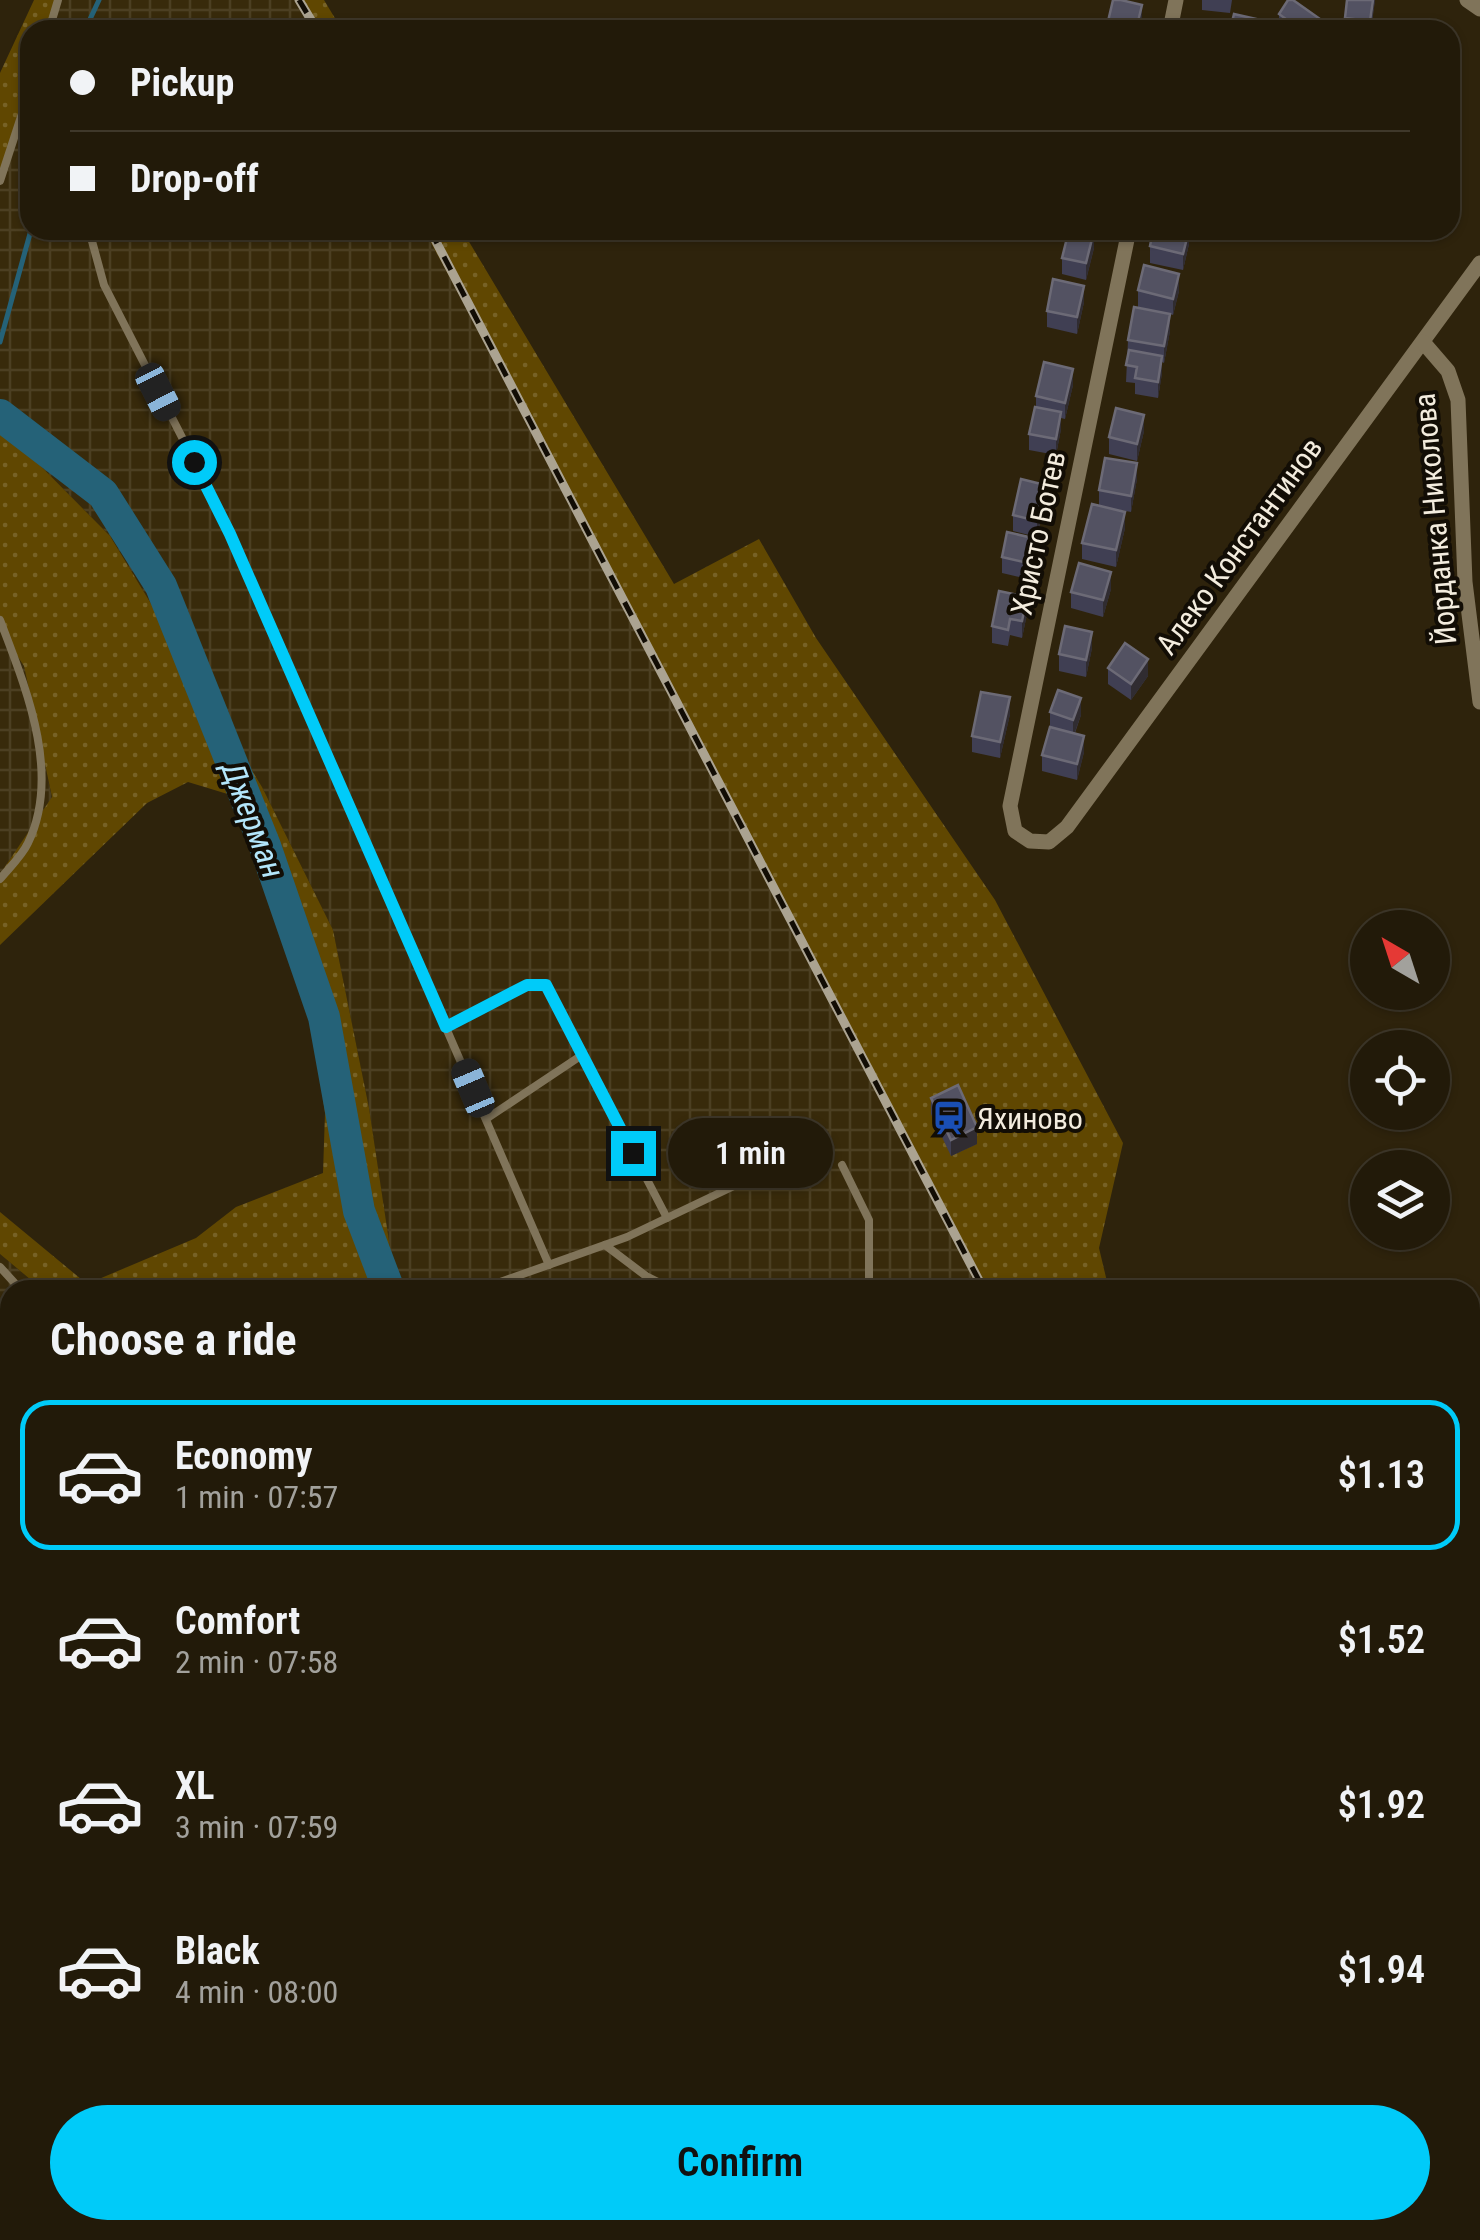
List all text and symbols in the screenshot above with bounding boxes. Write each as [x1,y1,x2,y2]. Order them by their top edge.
text: Pickup [130,61,234,105]
text: Drop-off [130,157,259,201]
car [131,358,185,426]
street label: Йорданка Николова [1407,392,1463,646]
street label: Алеко Константинов [1149,431,1329,661]
route start [172,440,217,485]
street label: Христо Ботев [1004,448,1072,618]
water label: Джерман [213,755,292,883]
north arrow [1350,910,1450,1010]
map controls [1350,910,1450,1250]
button: locate [1350,1030,1450,1130]
car [447,1055,499,1121]
station icon: Яхиново [930,1099,968,1137]
place label: Яхиново [977,1101,1083,1136]
callout: 1 min [668,1118,833,1188]
route end [611,1131,656,1176]
text: 1 min [715,1134,786,1172]
button: layers [1350,1150,1450,1250]
text: Choose a ride [50,1313,297,1366]
icon: car [55,1430,145,1520]
text: Economy [175,1434,312,1478]
text: $1.13 [1338,1453,1425,1497]
text: 1 min · 07:57 [175,1478,338,1516]
icon: car [55,1595,145,1685]
text: Comfort [175,1599,300,1643]
text: $1.52 [1338,1618,1425,1662]
text: 2 min · 07:58 [175,1643,338,1681]
icon: car [55,1760,145,1850]
text: XL [175,1764,214,1808]
text: $1.92 [1338,1783,1425,1827]
text: 3 min · 07:59 [175,1808,338,1846]
icon: car [55,1925,145,2015]
text: Black [175,1929,259,1973]
text: $1.94 [1338,1948,1425,1992]
text: 4 min · 08:00 [175,1973,338,2011]
button: Confirm [50,2105,1430,2220]

